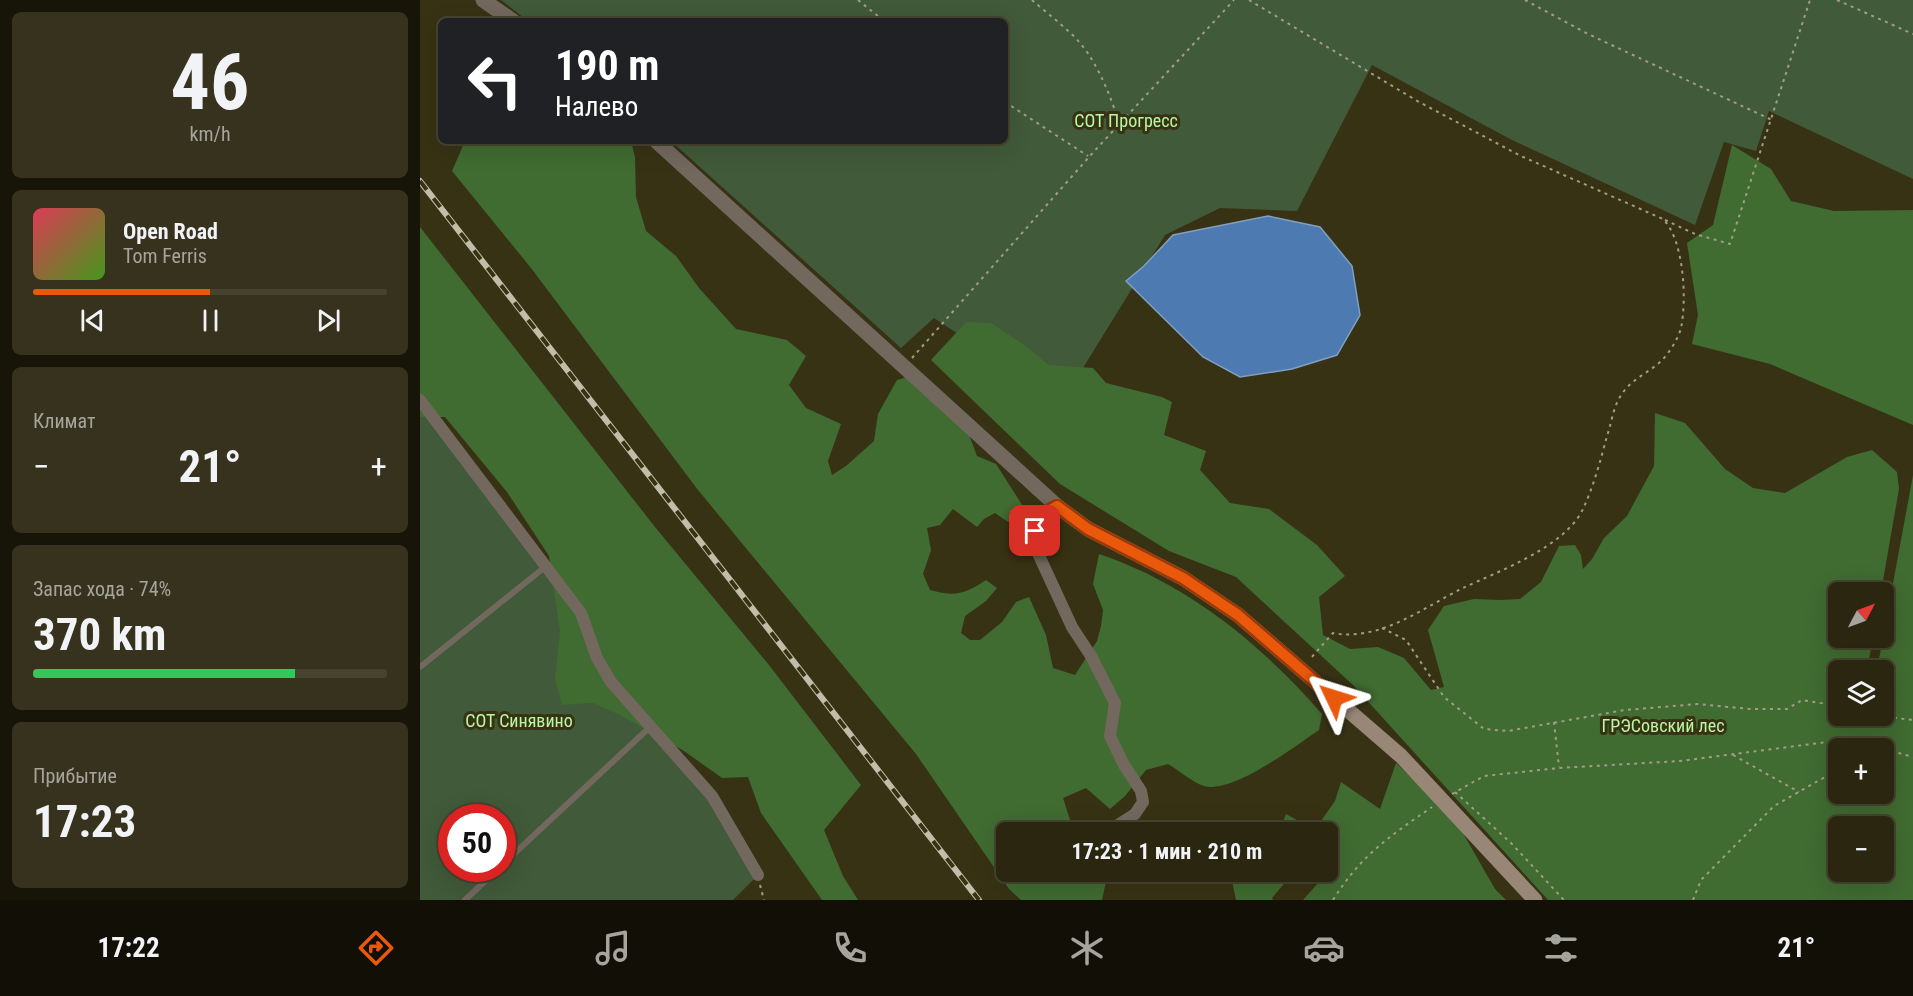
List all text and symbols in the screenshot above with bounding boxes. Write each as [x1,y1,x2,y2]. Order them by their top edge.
text: 46 [171,37,249,128]
text: 190 m [555,41,660,90]
icon: left [456,42,534,120]
text: Налево [555,91,638,123]
park label: СОТ Прогресс [1074,110,1178,131]
text: km/h [189,122,231,146]
text: Open Road [123,219,218,244]
text: Tom Ferris [123,244,207,268]
icon: previous [76,304,109,337]
icon: pause [194,304,227,337]
icon: next [312,304,345,337]
text: Климат [33,409,95,433]
text: 21° [179,440,242,493]
text: − [33,447,50,486]
text: + [371,447,387,486]
pin [1009,505,1060,556]
icon: arrive [1018,514,1051,547]
text: Запас хода · 74% [33,577,171,601]
north arrow [1828,582,1894,648]
map controls [1828,582,1894,882]
text: 370 km [33,608,166,661]
button: layers [1828,660,1894,726]
position arrow [1302,666,1366,730]
park label: СОТ Синявино [465,710,573,731]
park label: ГРЭСовский лес [1601,715,1725,736]
button: + [1828,738,1894,804]
text: Прибытие [33,764,117,788]
text: 17:23 [33,795,136,848]
speed limit sign: 50 [438,804,516,882]
button: − [1828,816,1894,882]
text: 17:23 · 1 мин · 210 m [1072,839,1262,864]
icon: directions [355,927,397,969]
icon: music [592,927,634,969]
icon: phone [829,927,871,969]
icon: climate [1066,927,1108,969]
icon: car [1303,927,1345,969]
icon: filters [1540,927,1582,969]
text: 17:22 [98,932,160,964]
text: 21° [1778,932,1815,964]

